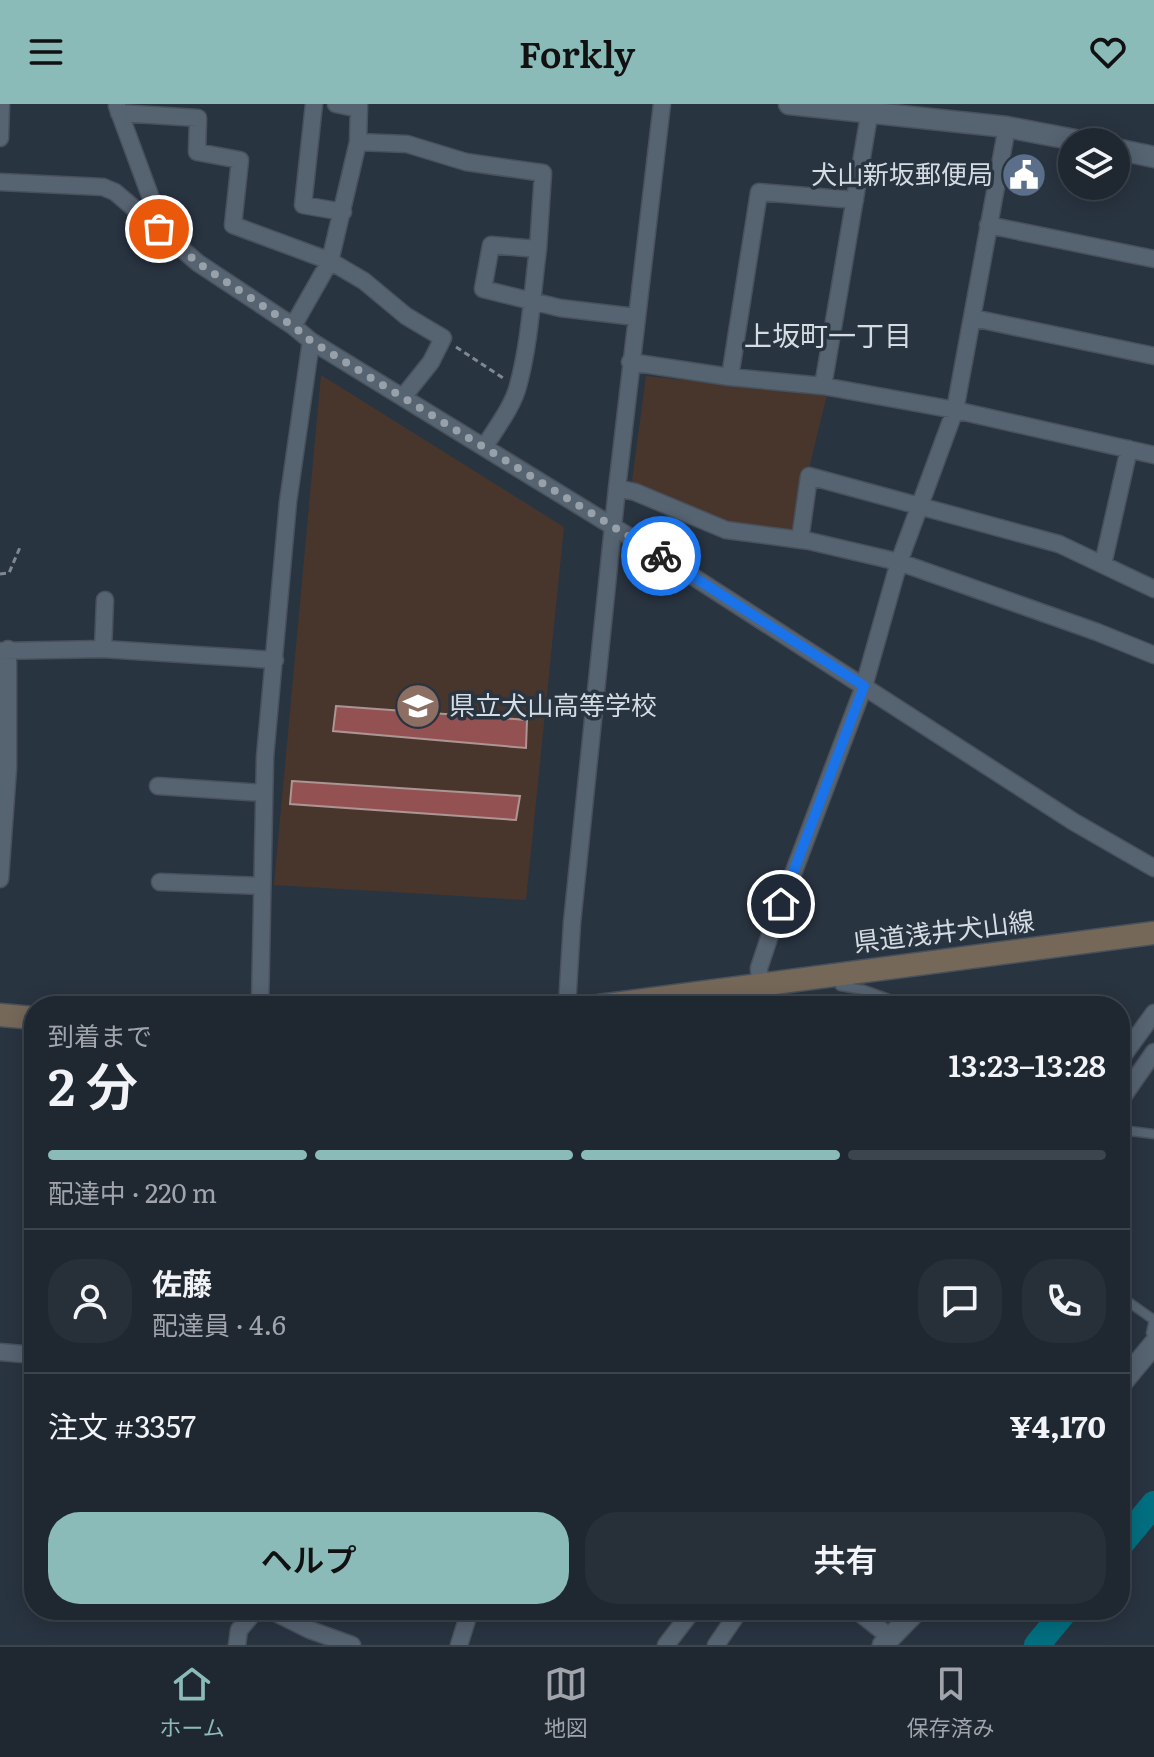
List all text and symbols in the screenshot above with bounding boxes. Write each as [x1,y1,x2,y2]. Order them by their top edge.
text: Forkly [519,26,635,79]
icon: menu [24,30,68,74]
icon: heart [1086,30,1130,74]
map controls [1058,128,1130,200]
button: layers [1058,128,1130,200]
public building icon: 犬山新坂郵便局 [1000,151,1048,199]
place label: 犬山新坂郵便局 [811,153,993,192]
pin [125,195,193,263]
icon: bag [137,207,181,251]
district label: 上坂町一丁目 [744,313,912,355]
courier [621,516,701,596]
icon: bike [639,534,683,578]
school or university icon: 県立犬山高等学校 [394,682,442,730]
place label: 県立犬山高等学校 [449,684,657,723]
pin [747,870,815,938]
icon: home [759,882,803,926]
street label: 県道浅井犬山線 [851,899,1036,960]
text: 到着まで [48,1015,152,1054]
text: 13:23–13:28 [949,1042,1106,1086]
text: 2 分 [48,1045,138,1122]
text: 配達中 · 220 m [48,1172,217,1211]
button: person [48,1259,132,1343]
button: chat [918,1259,1002,1343]
button: phone [1022,1259,1106,1343]
text: 佐藤 [152,1260,212,1304]
text: 配達員 · 4.6 [152,1304,286,1343]
text: 注文 #3357 [48,1403,196,1447]
text: ¥4,170 [1009,1403,1106,1447]
button: ヘルプ [48,1512,569,1604]
button: 共有 [585,1512,1106,1604]
tab: ホーム [159,1662,225,1743]
tab: 地図 [544,1662,588,1743]
tab: 保存済み [907,1662,995,1743]

